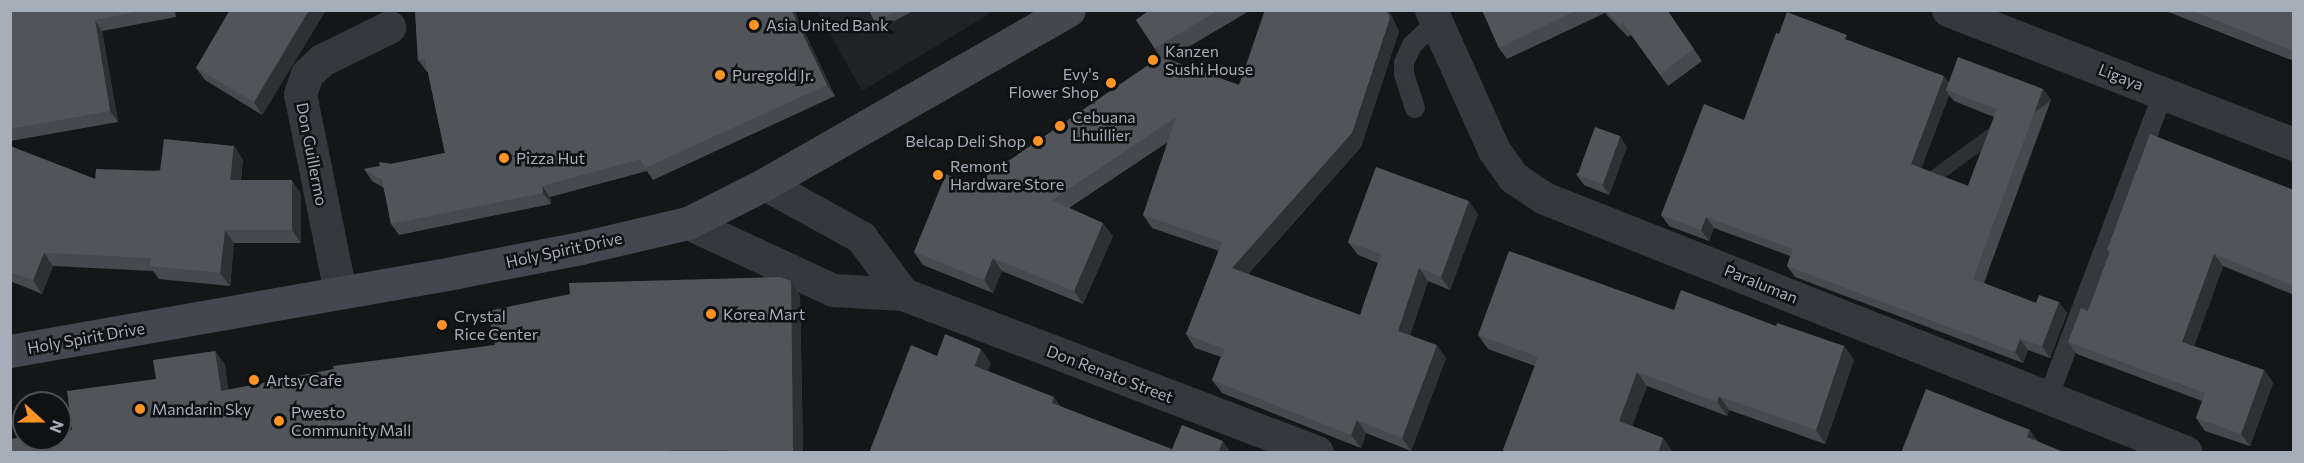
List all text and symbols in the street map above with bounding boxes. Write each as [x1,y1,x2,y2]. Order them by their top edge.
place label: Asia United Bank [766,15,889,35]
marker: Asia United Bank [747,18,761,32]
place label: Kanzen Sushi House [1165,41,1253,79]
marker: Kanzen Sushi House [1146,53,1160,67]
street label: Ligaya [2096,60,2146,94]
place label: Evy's Flower Shop [1008,64,1099,102]
place label: Puregold Jr. [732,65,814,85]
marker: Puregold Jr. [713,68,727,82]
marker: Evy's Flower Shop [1104,76,1118,90]
street label: Don Guillermo [293,101,331,207]
place label: Cebuana Lhuillier [1072,107,1136,145]
marker: Cebuana Lhuillier [1053,119,1067,133]
place label: Belcap Deli Shop [905,131,1026,151]
marker: Belcap Deli Shop [1031,134,1045,148]
place label: Pizza Hut [516,148,585,168]
marker: Pizza Hut [497,151,511,165]
place label: Remont Hardware Store [950,156,1064,194]
marker: Remont Hardware Store [931,168,945,182]
street label: Holy Spirit Drive [504,228,624,272]
street label: Paraluman [1721,261,1801,307]
place label: Korea Mart [723,304,805,324]
place label: Crystal Rice Center [454,306,538,344]
marker: Korea Mart [704,307,718,321]
street label: Holy Spirit Drive [26,318,146,358]
marker: Crystal Rice Center [435,318,449,332]
street label: Don Renato Street [1044,341,1176,407]
place label: Artsy Cafe [266,370,342,390]
marker: Artsy Cafe [247,373,261,387]
north arrow [12,391,72,451]
place label: Mandarin Sky [152,399,251,419]
marker: Mandarin Sky [133,402,147,416]
place label: Pwesto Community Mall [291,402,411,440]
marker: Pwesto Community Mall [272,414,286,428]
text: N [46,418,68,436]

